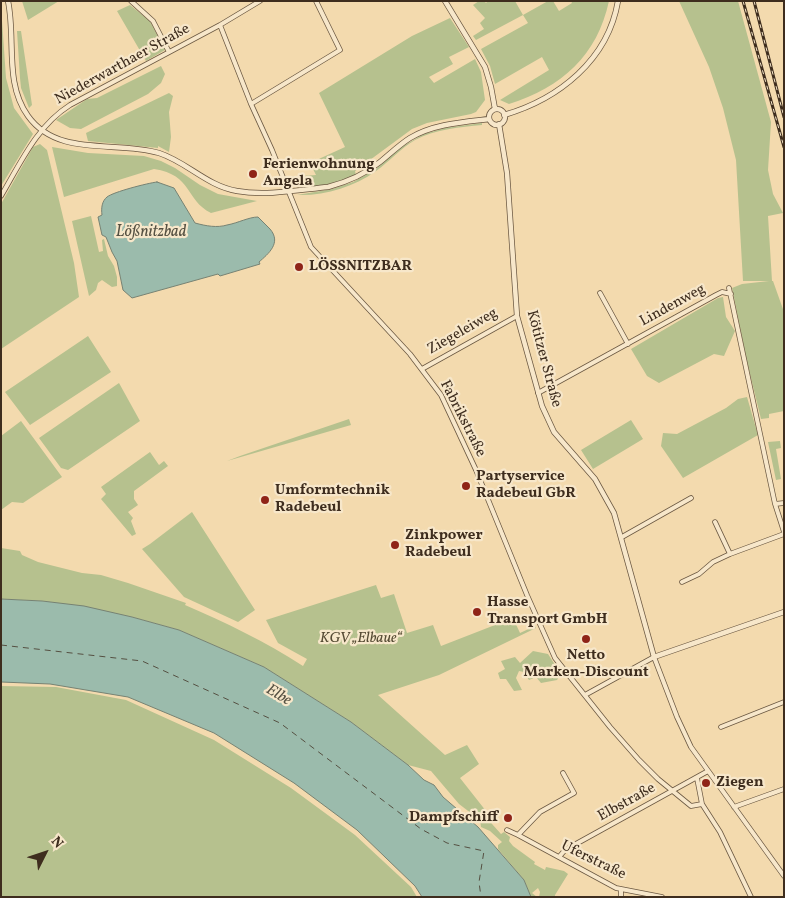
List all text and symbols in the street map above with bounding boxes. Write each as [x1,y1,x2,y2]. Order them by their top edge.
street label: Niederwarthaer Straße [52,20,194,110]
place label: Ferienwohnung Angela [263,156,375,191]
marker: Ferienwohnung Angela [247,168,259,180]
water label: Lößnitzbad [116,223,186,243]
place label: LÖSSNITZBAR [309,258,412,276]
marker: LÖSSNITZBAR [293,261,305,273]
street label: Lindenweg [637,281,709,331]
street label: Ziegeleiweg [425,305,501,359]
street label: Kötitzer Straße [521,308,565,410]
street label: Fabrikstraße [435,378,489,460]
place label: Partyservice Radebeul GbR [476,468,576,503]
marker: Partyservice Radebeul GbR [460,480,472,492]
place label: Umformtechnik Radebeul [275,482,390,517]
marker: Umformtechnik Radebeul [259,494,271,506]
place label: Zinkpower Radebeul [405,527,483,562]
marker: Zinkpower Radebeul [389,539,401,551]
place label: Hasse Transport GmbH [487,594,607,629]
marker: Hasse Transport GmbH [471,606,483,618]
park label: KGV „Elbaue“ [320,630,402,648]
marker: Netto Marken-Discount [580,633,592,645]
place label: Netto Marken-Discount [523,647,649,682]
water label: Elbe [262,681,294,711]
place label: Ziegen [716,774,764,792]
marker: Ziegen [700,777,712,789]
street label: Elbstraße [595,780,659,826]
place label: Dampfschiff [409,809,498,827]
marker: Dampfschiff [502,812,514,824]
north arrow [20,828,70,878]
text: N [46,833,67,853]
street label: Uferstraße [558,838,628,884]

